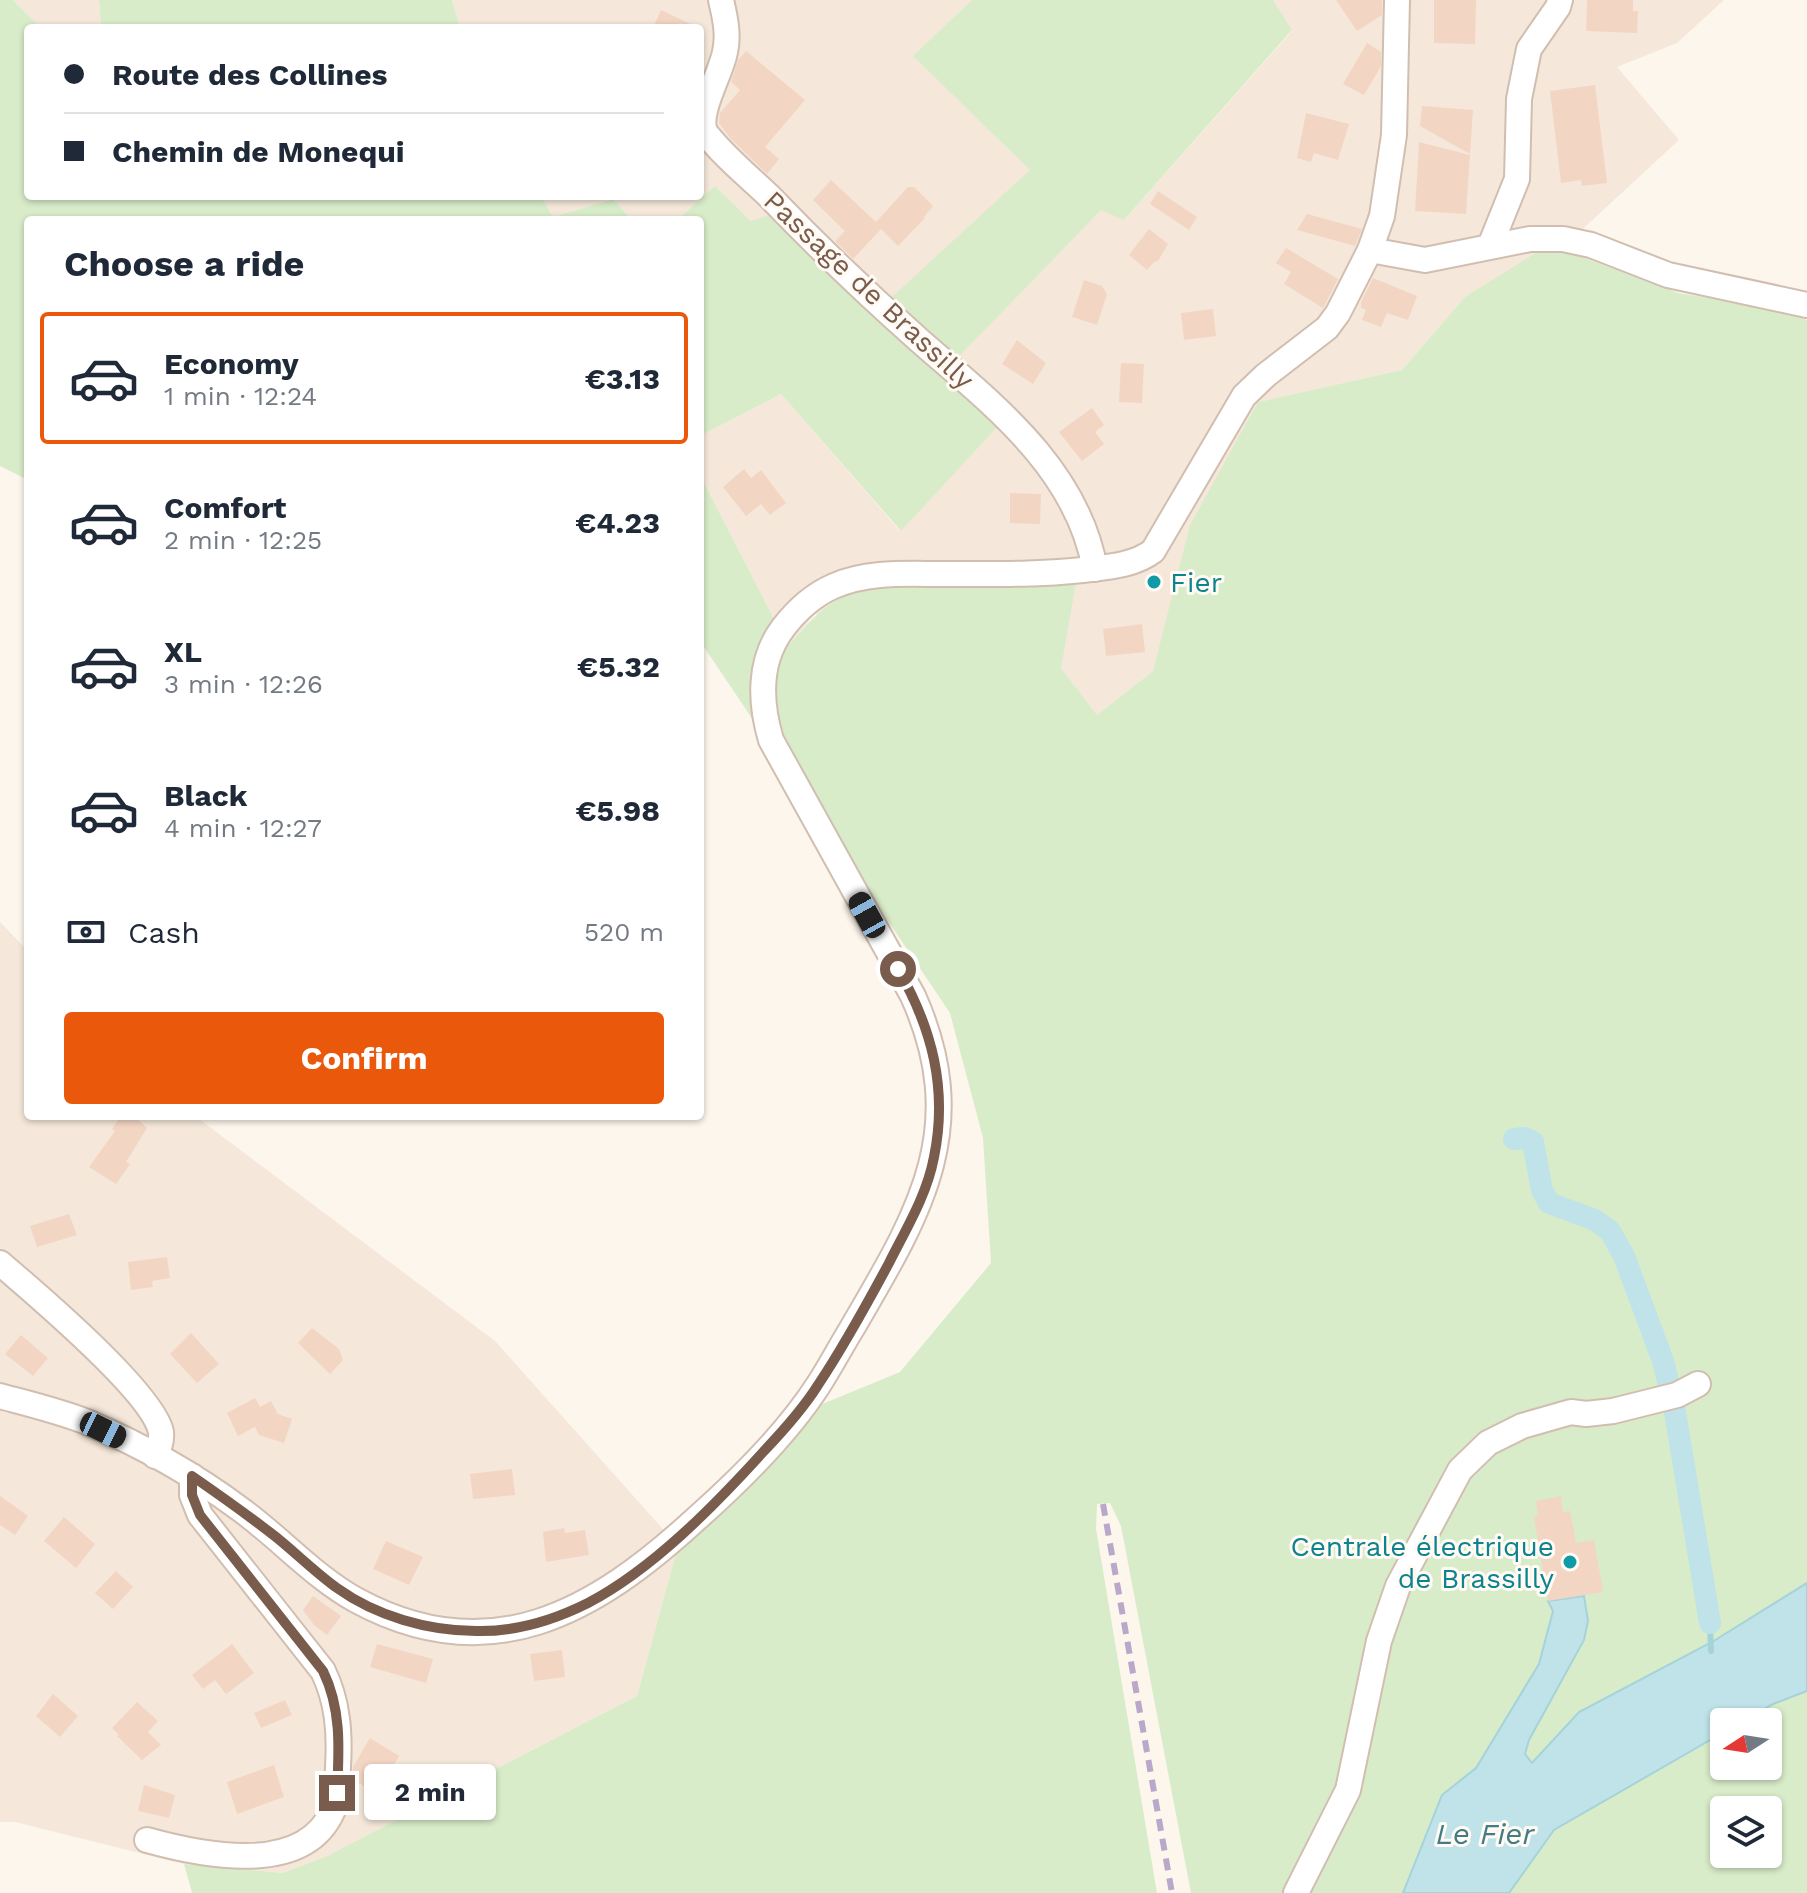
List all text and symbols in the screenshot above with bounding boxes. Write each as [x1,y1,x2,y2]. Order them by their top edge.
text: Route des Collines [112,57,388,92]
text: Chemin de Monequi [112,134,405,169]
street label: Passage de Brassilly [757,184,981,396]
text: Choose a ride [64,243,304,285]
icon: car [68,342,140,414]
text: Economy [164,346,299,381]
text: €3.13 [585,361,660,396]
text: 1 min · 12:24 [164,381,317,411]
icon: car [68,486,140,558]
text: Comfort [164,490,286,525]
text: €4.23 [575,505,660,540]
text: 2 min · 12:25 [164,525,322,555]
place label: Fier [1170,566,1222,599]
marker: Fier [1145,573,1163,591]
icon: car [68,630,140,702]
text: XL [164,634,202,669]
text: €5.32 [577,649,660,684]
text: 3 min · 12:26 [164,669,323,699]
icon: car [68,774,140,846]
text: Black [164,778,248,813]
text: €5.98 [575,793,660,828]
text: 4 min · 12:27 [164,813,322,843]
car [845,888,889,942]
icon: cash [64,910,108,954]
text: Cash [128,915,200,950]
text: 520 m [584,917,664,947]
route start [880,951,916,987]
button: Confirm [64,1012,664,1104]
car [76,1409,130,1451]
place label: Centrale électrique de Brassilly [1290,1530,1555,1595]
marker: Centrale électrique de Brassilly [1561,1553,1579,1571]
north arrow [1710,1708,1782,1780]
map controls [1710,1708,1782,1868]
callout: 2 min [365,1765,497,1821]
route end [319,1775,355,1811]
text: 2 min [394,1777,466,1807]
button: layers [1710,1796,1782,1868]
water label: Le Fier [1436,1816,1536,1851]

